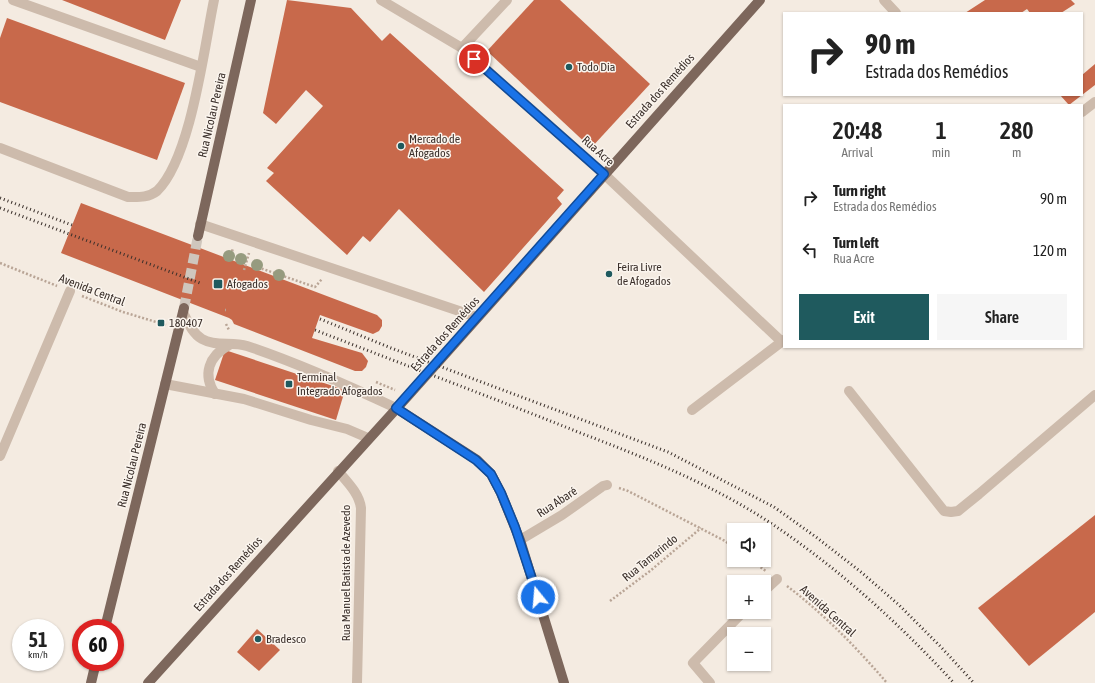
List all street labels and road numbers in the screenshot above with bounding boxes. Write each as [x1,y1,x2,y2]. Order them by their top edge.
street label: Estrada dos Remédios [623,51,697,131]
street label: Rua Nicolau Pereira [195,71,229,159]
street label: Rua Acre [579,133,617,169]
street label: Avenida Central [57,271,128,309]
street label: Estrada dos Remédios [408,294,482,374]
street label: Rua Nicolau Pereira [115,421,149,509]
street label: Rua Abaré [534,484,580,520]
street label: Rua Manuel Batista de Azevedo [339,504,353,641]
street label: Rua Tamarindo [620,531,681,584]
street label: Estrada dos Remédios [191,534,265,614]
street label: Avenida Central [797,582,859,640]

